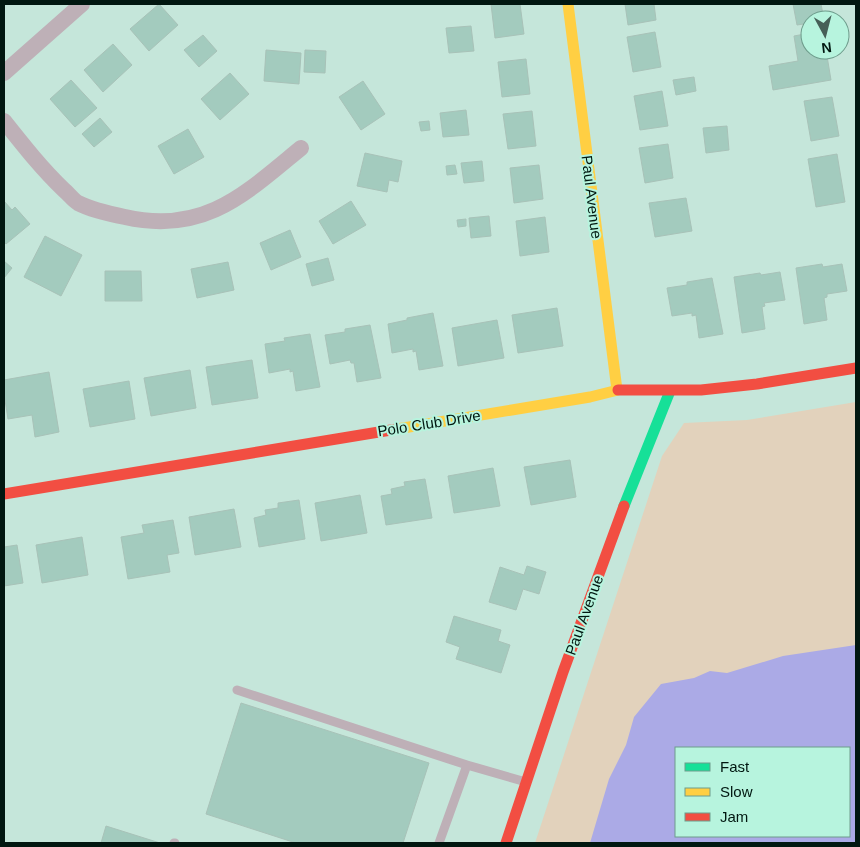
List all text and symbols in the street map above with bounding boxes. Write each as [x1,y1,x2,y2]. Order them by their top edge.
north arrow [800,10,850,60]
text: N [821,39,833,56]
street label: Paul Avenue [578,154,606,240]
street label: Polo Club Drive [376,406,482,440]
street label: Paul Avenue [562,573,606,657]
legend [675,747,850,837]
text: Fast [720,758,750,775]
text: Slow [720,783,753,800]
text: Jam [720,808,748,825]

